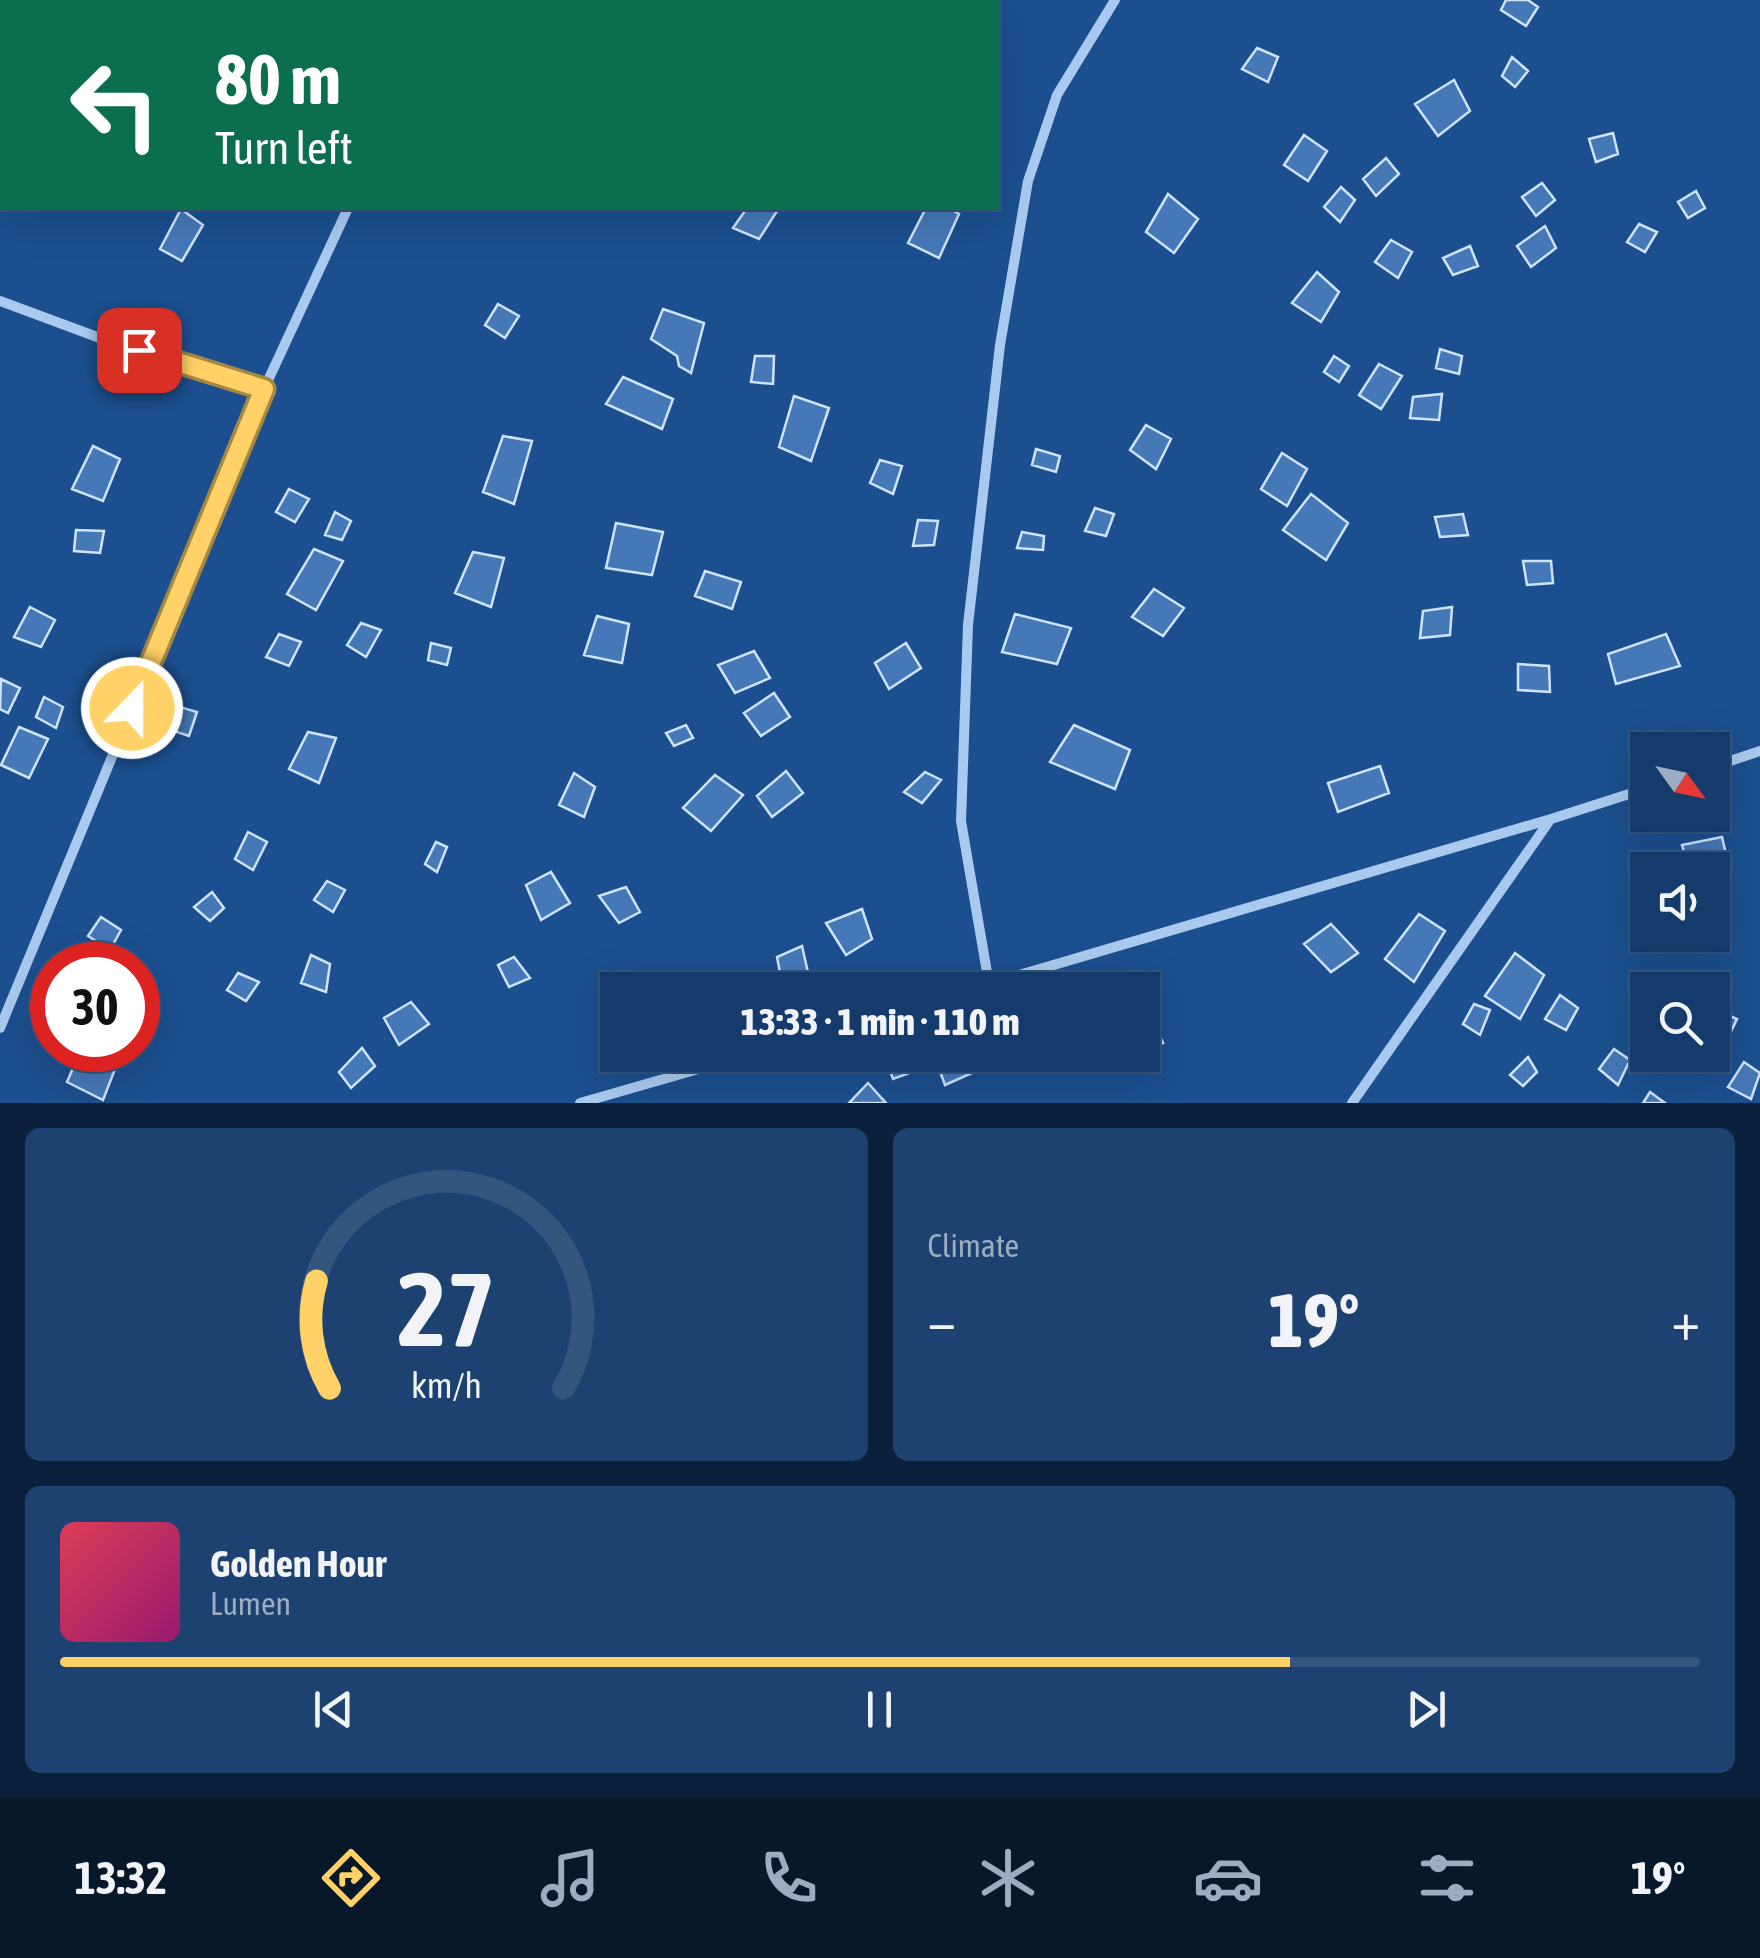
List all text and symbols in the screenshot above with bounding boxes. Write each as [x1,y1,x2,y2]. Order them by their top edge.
text: 80 m [215,39,341,119]
icon: left [50,40,180,170]
text: Turn left [215,122,353,174]
pin [97,308,182,393]
icon: arrive [112,323,167,378]
position arrow [80,656,184,760]
north arrow [1630,732,1730,832]
map controls [1630,732,1730,1072]
button: sound [1630,852,1730,952]
speed limit sign: 30 [30,942,160,1072]
button: search [1630,972,1730,1072]
text: 13:33 · 1 min · 110 m [740,1000,1020,1043]
text: Climate [928,1227,1019,1264]
text: 27 [397,1249,495,1368]
text: 19° [1268,1277,1359,1363]
text: − [928,1289,956,1352]
text: + [1671,1289,1700,1352]
text: km/h [411,1365,482,1406]
text: Golden Hour [210,1542,386,1585]
text: Lumen [210,1585,291,1622]
icon: previous [306,1682,361,1737]
icon: pause [852,1682,907,1737]
icon: next [1399,1682,1454,1737]
icon: directions [316,1843,386,1913]
icon: music [535,1843,605,1913]
icon: phone [754,1843,824,1913]
icon: climate [973,1843,1043,1913]
icon: car [1193,1843,1263,1913]
icon: filters [1412,1843,1482,1913]
text: 13:32 [75,1852,167,1904]
text: 19° [1631,1852,1685,1904]

